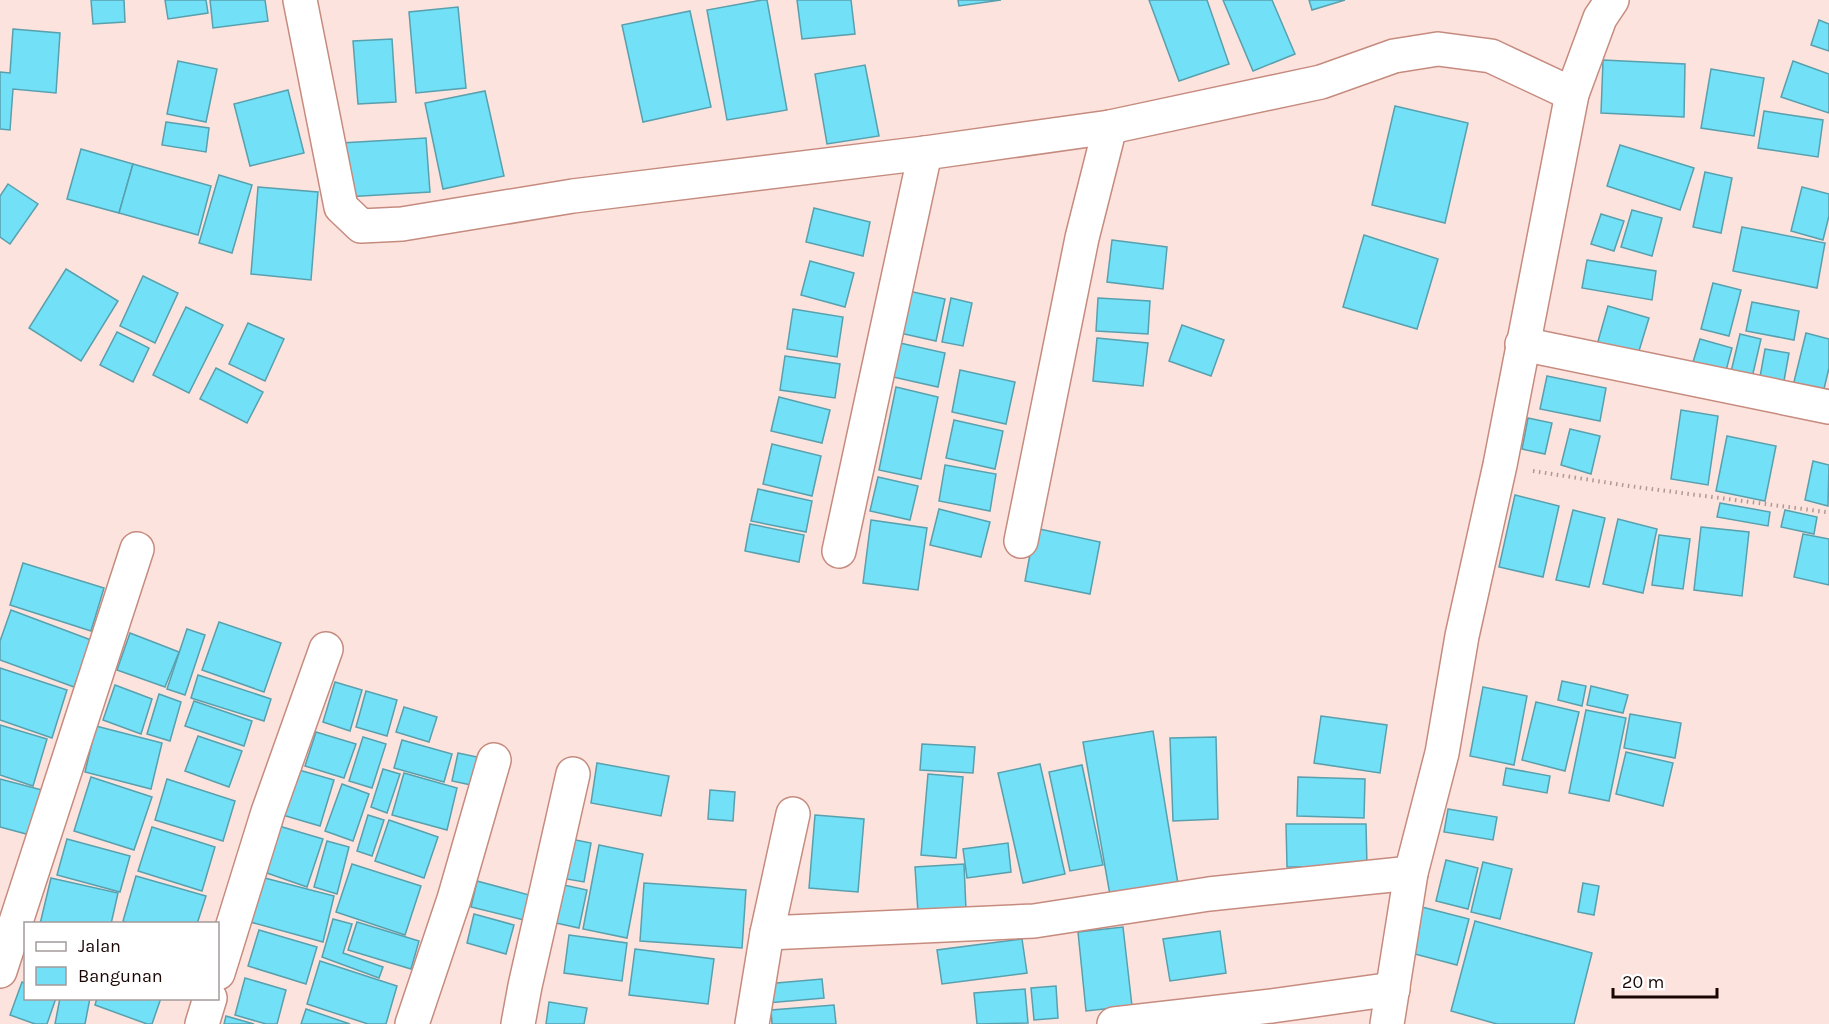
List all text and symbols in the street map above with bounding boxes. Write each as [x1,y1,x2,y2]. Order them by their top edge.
legend [24,922,219,1000]
text: Jalan [78,935,121,957]
scale bar [1613,961,1716,999]
text: Bangunan [78,965,163,987]
text: 20 m [1622,971,1664,993]

